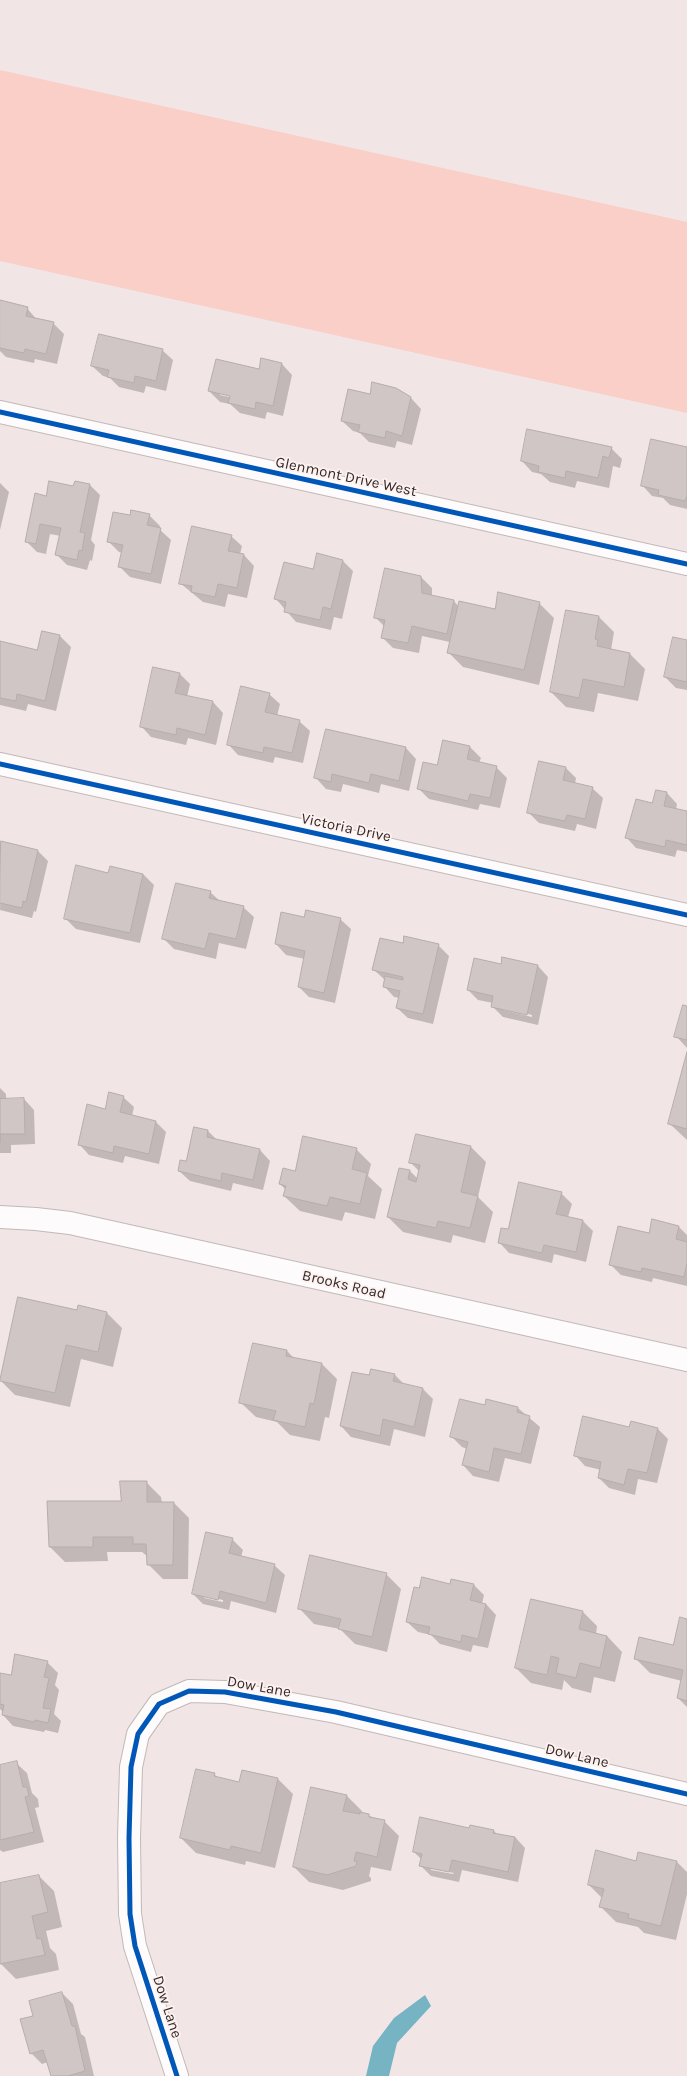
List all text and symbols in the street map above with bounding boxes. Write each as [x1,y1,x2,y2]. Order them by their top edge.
street label: Glenmont Drive West [274,453,418,501]
street label: Victoria Drive [300,810,392,846]
street label: Brooks Road [300,1267,388,1303]
street label: Dow Lane [226,1673,292,1701]
street label: Dow Lane [544,1740,610,1772]
street label: Dow Lane [148,1974,186,2040]

